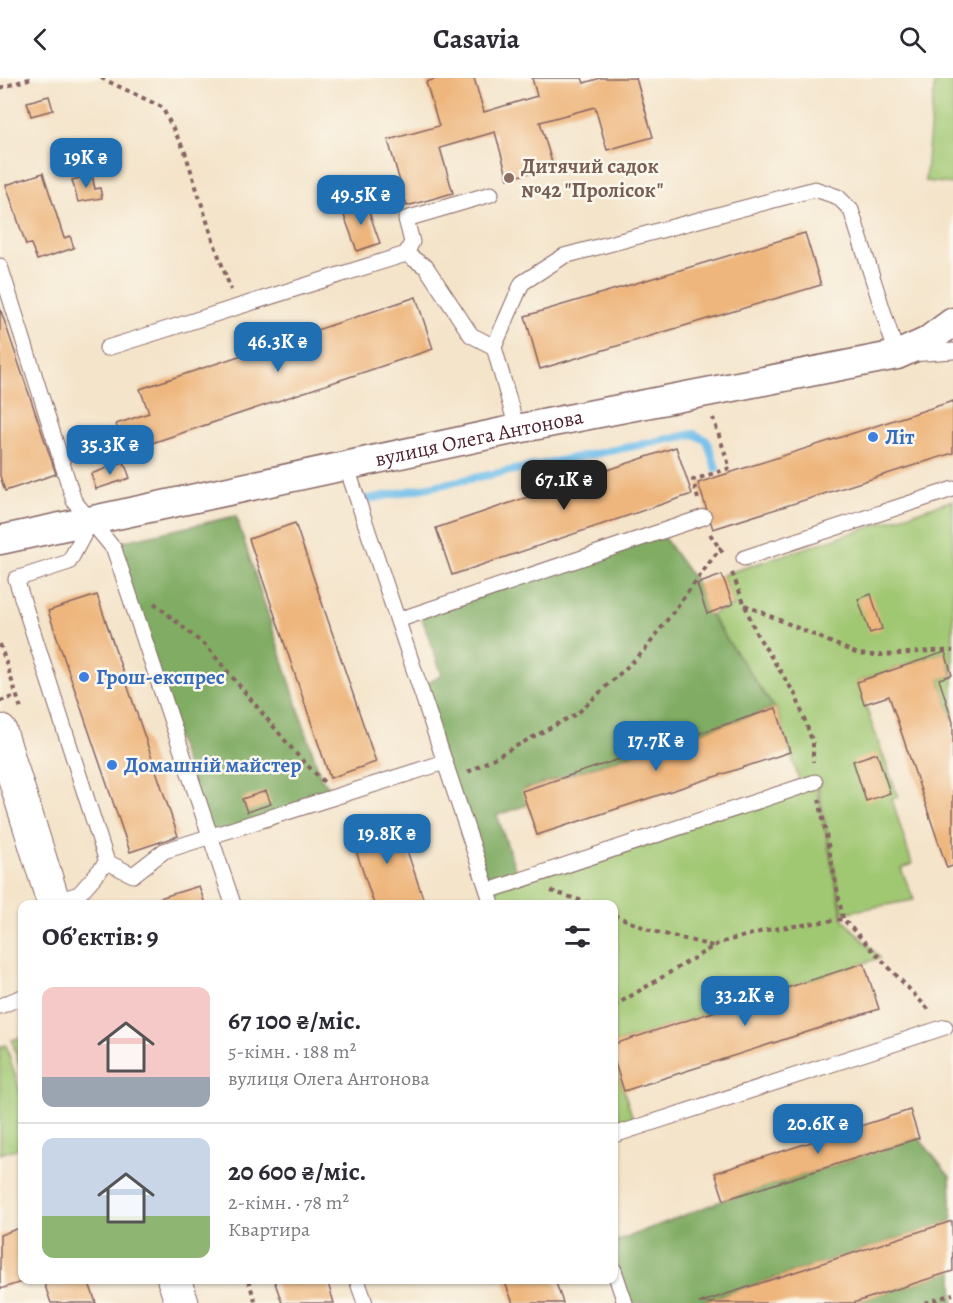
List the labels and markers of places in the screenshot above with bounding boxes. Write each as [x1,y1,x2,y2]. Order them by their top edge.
pin: 19K ₴ [44,138,128,189]
place label: Дитячий садок №42 "Пролісок" [521,152,664,204]
marker: Дитячий садок №42 "Пролісок" [502,171,516,185]
pin: 49.5K ₴ [306,175,416,226]
pin: 46.3K ₴ [223,322,333,373]
place label: Літ [885,423,915,451]
pin: 35.3K ₴ [55,425,165,476]
marker: Літ [866,430,880,444]
pin: 67.1K ₴ [509,460,619,511]
place label: Грош-експрес [96,663,225,691]
marker: Грош-експрес [77,670,91,684]
pin: 17.7K ₴ [601,721,711,772]
place label: Домашній майстер [124,751,301,779]
marker: Домашній майстер [105,758,119,772]
pin: 19.8K ₴ [332,814,442,865]
pin: 33.2K ₴ [690,976,800,1027]
pin: 20.6K ₴ [763,1104,873,1155]

